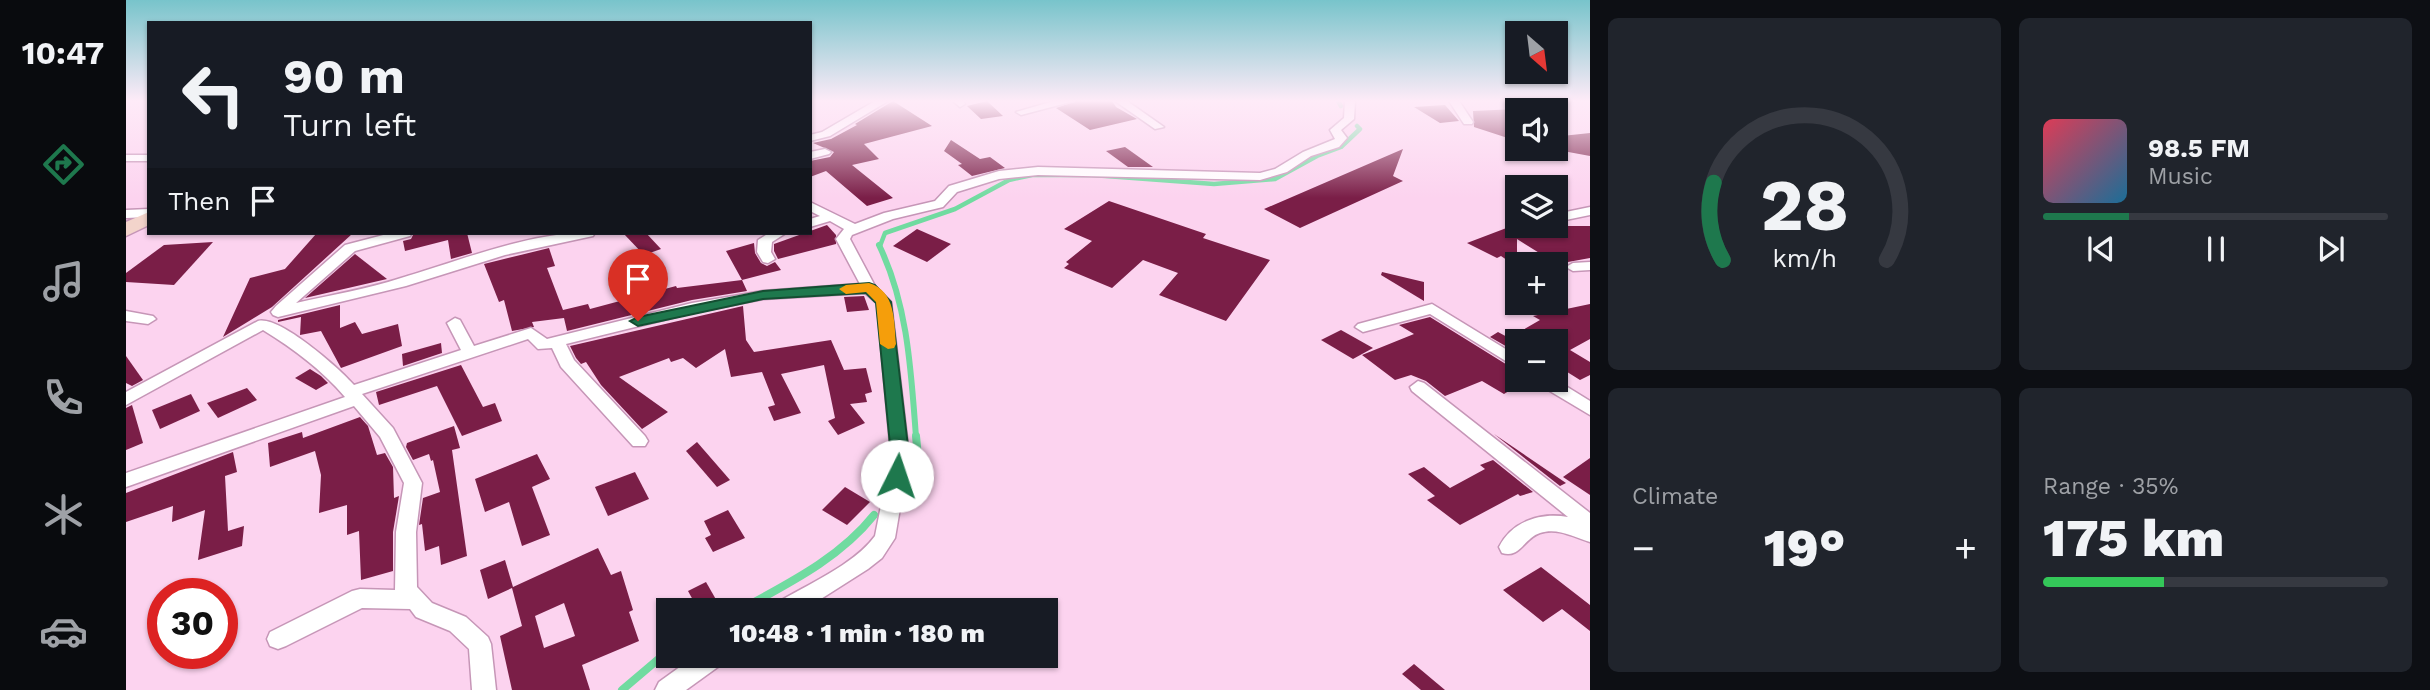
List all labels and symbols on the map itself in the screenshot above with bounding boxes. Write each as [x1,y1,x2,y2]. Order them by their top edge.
north arrow [1505,21,1568,84]
pin [608,249,668,321]
position arrow [860,439,934,513]
speed limit sign: 30 [147,578,238,669]

